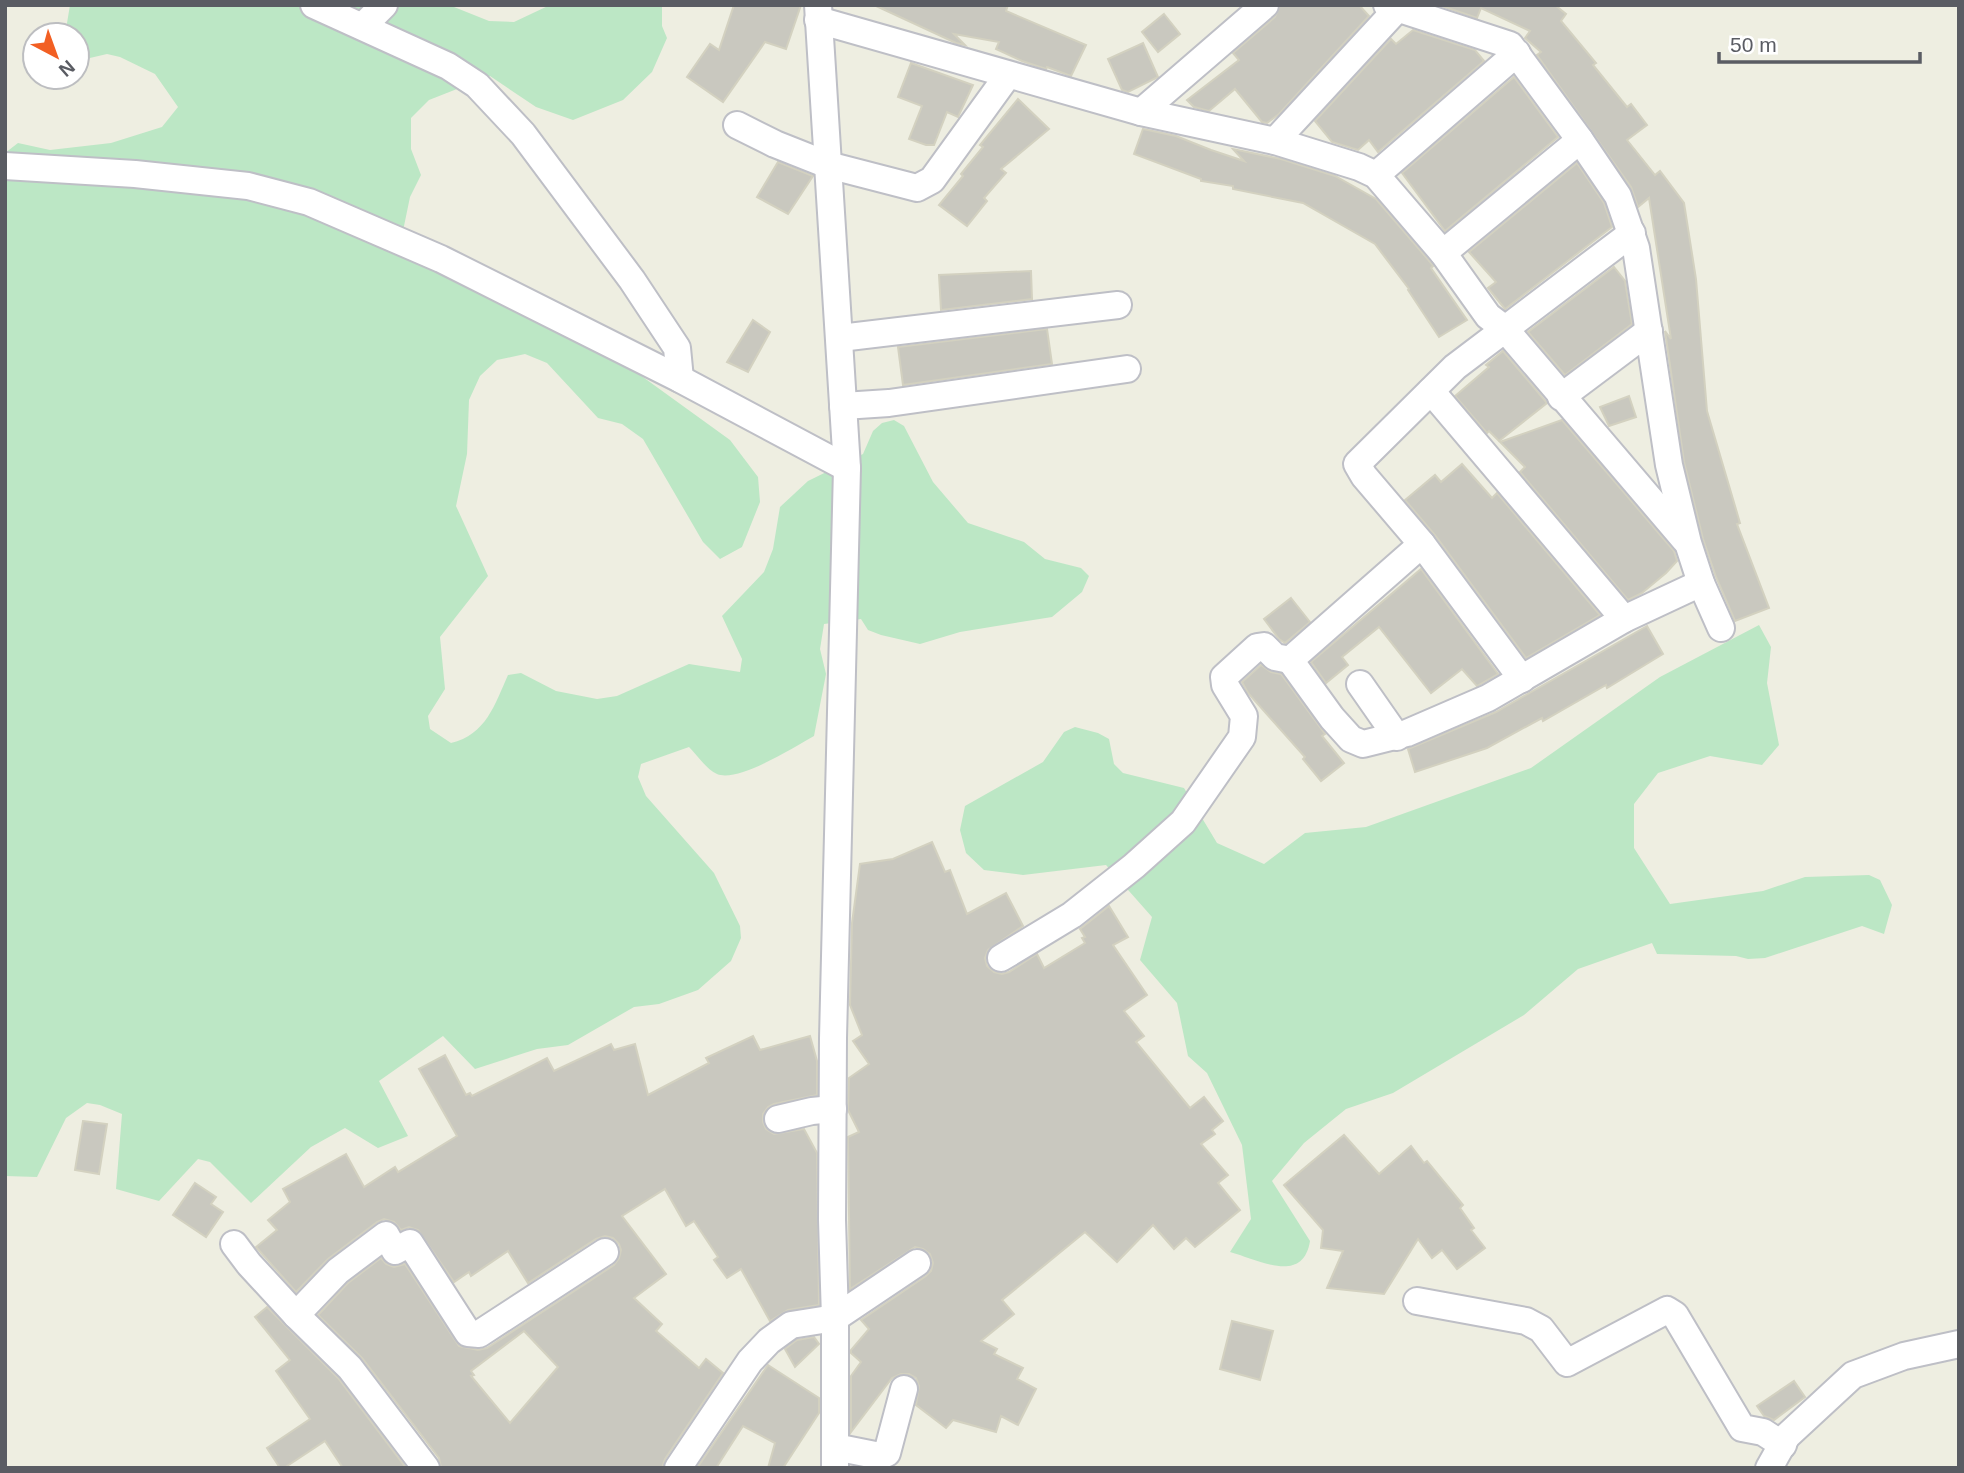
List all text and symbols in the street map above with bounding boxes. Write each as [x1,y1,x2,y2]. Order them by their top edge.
north arrow [21,21,91,91]
scale bar [1719,21,1920,65]
text: 50 m [1730,33,1777,56]
text: N [55,56,79,81]

